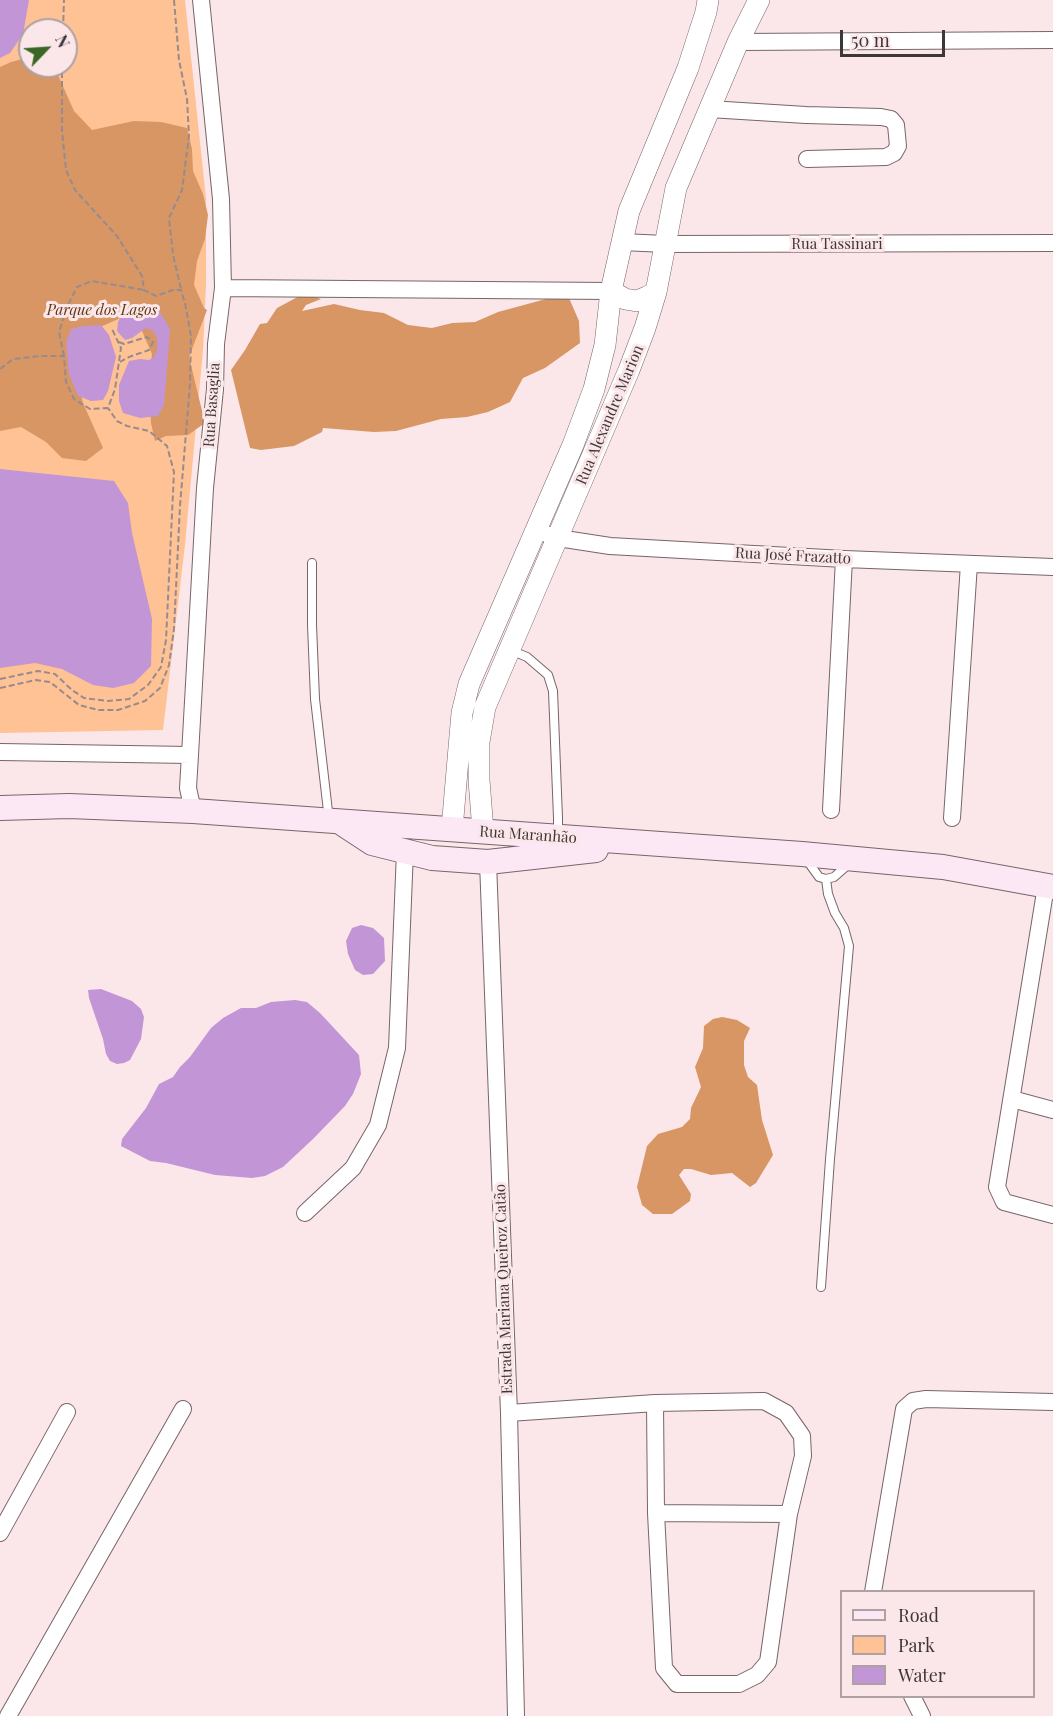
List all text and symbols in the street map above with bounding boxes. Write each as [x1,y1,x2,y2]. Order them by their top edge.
north arrow [18,18,78,78]
scale bar [843,18,948,56]
text: 50 m [851,28,890,52]
text: N [51,31,75,51]
street label: Rua Tassinari [791,235,883,253]
park label: Parque dos Lagos [47,301,157,319]
street label: Rua Alexandre Marion [572,342,648,488]
street label: Rua Basaglia [200,362,224,448]
street label: Rua José Frazatto [735,544,851,568]
street label: Rua Maranhão [479,823,577,847]
street label: Estrada Mariana Queiroz Catão [491,1184,517,1394]
legend [840,1590,1035,1698]
text: Road [898,1603,939,1627]
text: Park [898,1633,935,1657]
text: Water [898,1663,946,1687]

